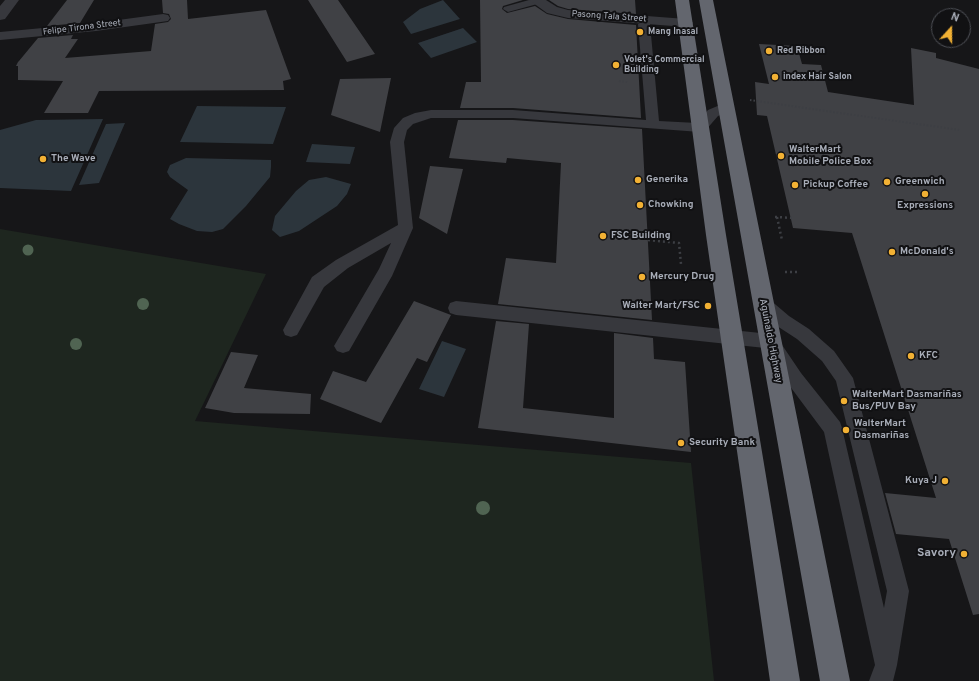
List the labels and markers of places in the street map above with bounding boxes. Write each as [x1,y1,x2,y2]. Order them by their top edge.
marker: Mang Inasal [635,27,645,37]
place label: Mang Inasal [648,27,698,37]
marker: Red Ribbon [764,46,774,56]
place label: Red Ribbon [777,46,825,56]
place label: Volet's Commercial Building [624,55,705,76]
marker: Volet's Commercial Building [611,60,621,70]
marker: index Hair Salon [770,72,780,82]
place label: index Hair Salon [783,72,852,82]
place label: WalterMart Mobile Police Box [789,144,872,168]
marker: WalterMart Mobile Police Box [776,151,786,161]
place label: The Wave [51,153,96,165]
marker: The Wave [38,154,48,164]
place label: Generika [646,174,688,186]
marker: Generika [633,175,643,185]
place label: Greenwich [895,176,945,188]
marker: Greenwich [882,177,892,187]
place label: Pickup Coffee [803,179,868,191]
marker: Pickup Coffee [790,180,800,190]
marker: Expressions [920,189,930,199]
place label: Chowking [648,199,694,211]
marker: Chowking [635,200,645,210]
place label: Expressions [897,200,953,212]
place label: FSC Building [611,230,670,242]
marker: FSC Building [598,231,608,241]
place label: McDonald's [900,246,954,258]
marker: McDonald's [887,247,897,257]
place label: Mercury Drug [650,271,714,283]
marker: Mercury Drug [637,272,647,282]
place label: Walter Mart/FSC [622,300,700,312]
marker: Walter Mart/FSC [703,301,713,311]
place label: KFC [919,350,938,362]
marker: KFC [906,351,916,361]
place label: WalterMart Dasmariñas Bus/PUV Bay [852,389,962,412]
marker: WalterMart Dasmariñas Bus/PUV Bay [839,396,849,406]
place label: WalterMart Dasmariñas [854,418,909,442]
marker: WalterMart Dasmariñas [841,425,851,435]
place label: Security Bank [689,437,755,449]
marker: Security Bank [676,438,686,448]
place label: Kuya J [905,475,937,487]
marker: Kuya J [940,476,950,486]
place label: Savory [917,547,956,561]
marker: Savory [959,549,969,559]

